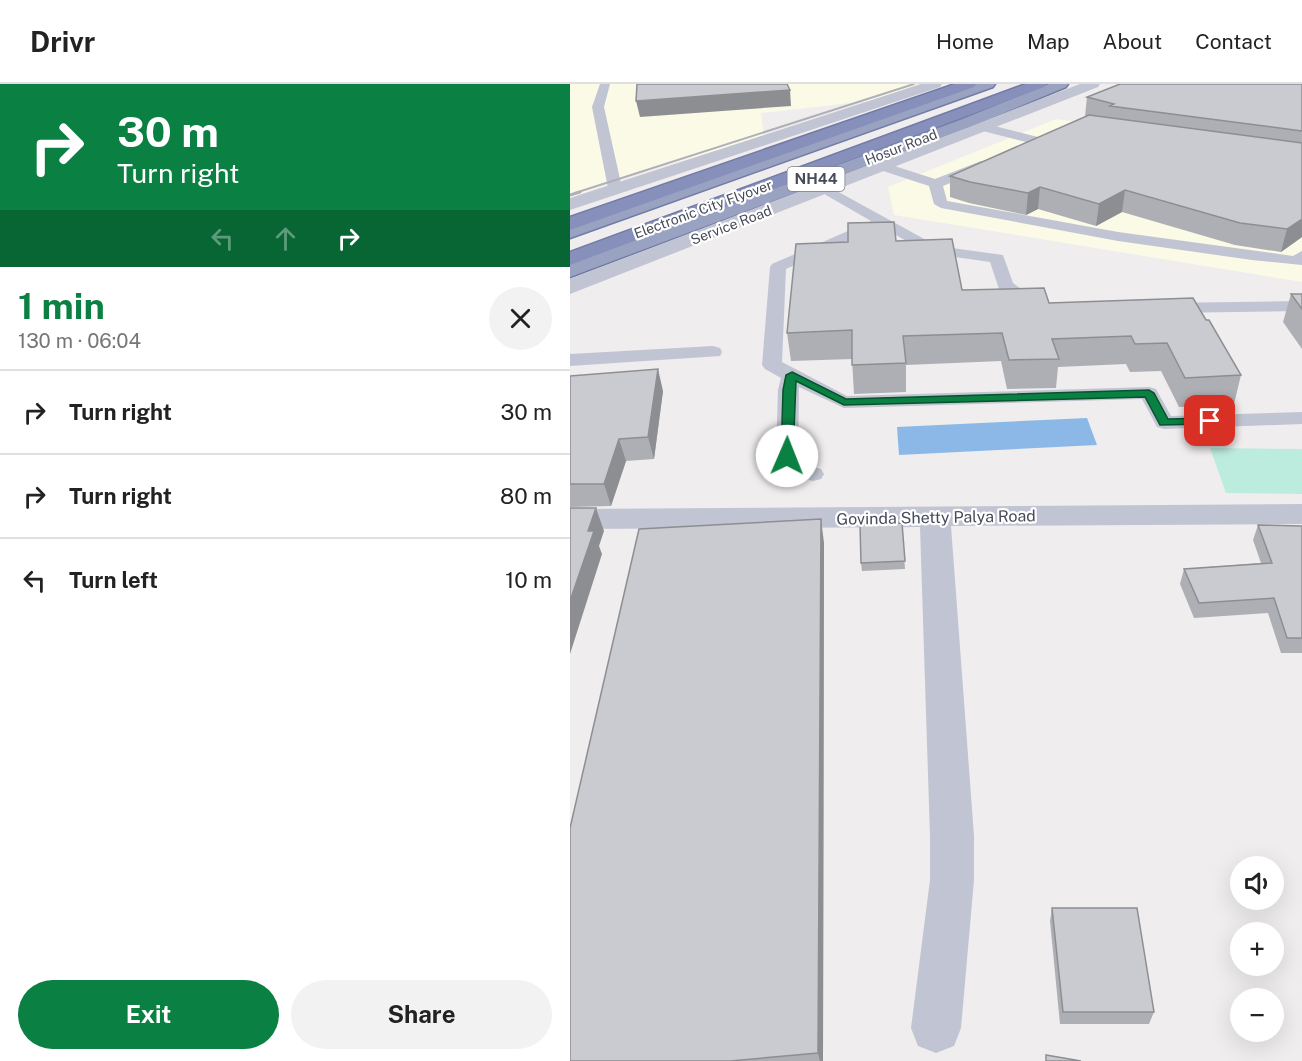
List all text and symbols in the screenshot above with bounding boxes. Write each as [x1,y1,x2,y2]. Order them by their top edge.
text: Drivr [30,25,95,58]
text: Home [936,29,994,54]
text: Map [1027,29,1070,54]
text: About [1103,29,1162,54]
text: Contact [1195,29,1272,54]
text: 30 m [117,107,219,156]
icon: right [18,108,96,186]
street label: Hosur Road [863,126,939,168]
text: Turn right [117,157,240,189]
road number: NH44 [788,167,844,191]
street label: Electronic City Flyover [632,177,774,241]
street label: Service Road [688,202,774,248]
icon: left [206,222,239,255]
icon: ahead [269,222,302,255]
icon: right [332,222,365,255]
text: 1 min [18,285,105,327]
button: close [489,287,552,350]
text: 130 m · 06:04 [18,329,141,353]
pin [1184,395,1235,446]
icon: right [18,396,51,429]
text: Turn right [69,399,172,425]
text: 30 m [500,399,552,425]
icon: arrive [1193,404,1226,437]
position arrow [755,424,819,488]
icon: right [18,480,51,513]
text: Turn right [69,483,172,509]
text: 80 m [500,483,552,509]
street label: Govinda Shetty Palya Road [836,506,1036,529]
icon: left [18,564,51,597]
text: Turn left [69,567,158,593]
text: 10 m [505,567,552,593]
map controls [1230,856,1284,1042]
button: sound [1230,856,1284,910]
button: + [1230,922,1284,976]
button: Exit [18,980,279,1049]
button: Share [291,980,552,1049]
button: − [1230,988,1284,1042]

